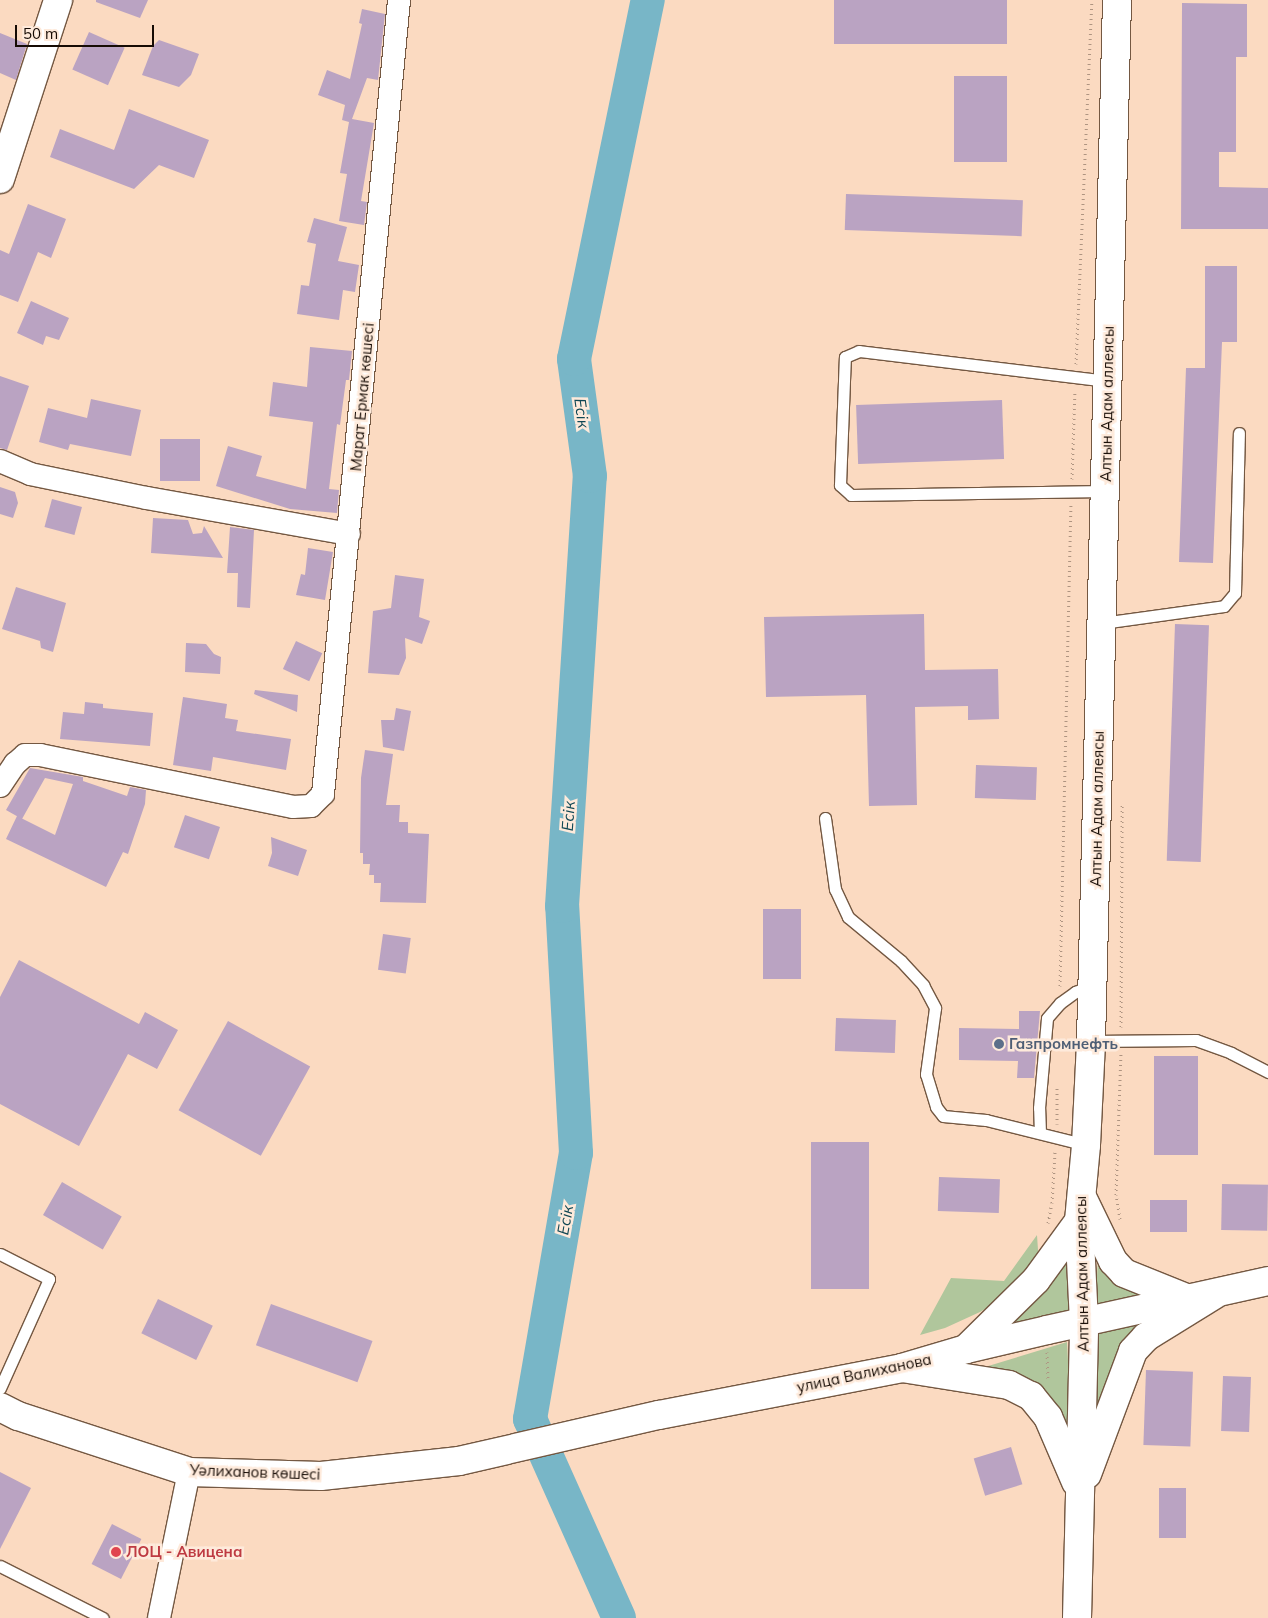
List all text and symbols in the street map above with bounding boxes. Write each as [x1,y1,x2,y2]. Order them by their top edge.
scale bar [18,15,156,47]
text: 50 m [23,24,58,43]
street label: Марат Ермак көшесі [347,322,377,472]
street label: Алтын Адам аллеясы [1097,326,1117,482]
water label: Есік [570,397,594,429]
street label: Алтын Адам аллеясы [1087,731,1107,887]
water label: Есік [557,800,579,832]
place label: Газпромнефть [1009,1035,1118,1053]
marker: Газпромнефть [993,1038,1005,1050]
street label: Алтын Адам аллеясы [1072,1196,1092,1352]
water label: Есік [553,1204,577,1236]
street label: улица Валиханова [795,1350,933,1396]
street label: Уәлиханов көшесі [189,1461,321,1483]
place label: ЛОЦ - Авицена [126,1543,242,1561]
marker: ЛОЦ - Авицена [110,1546,122,1558]

